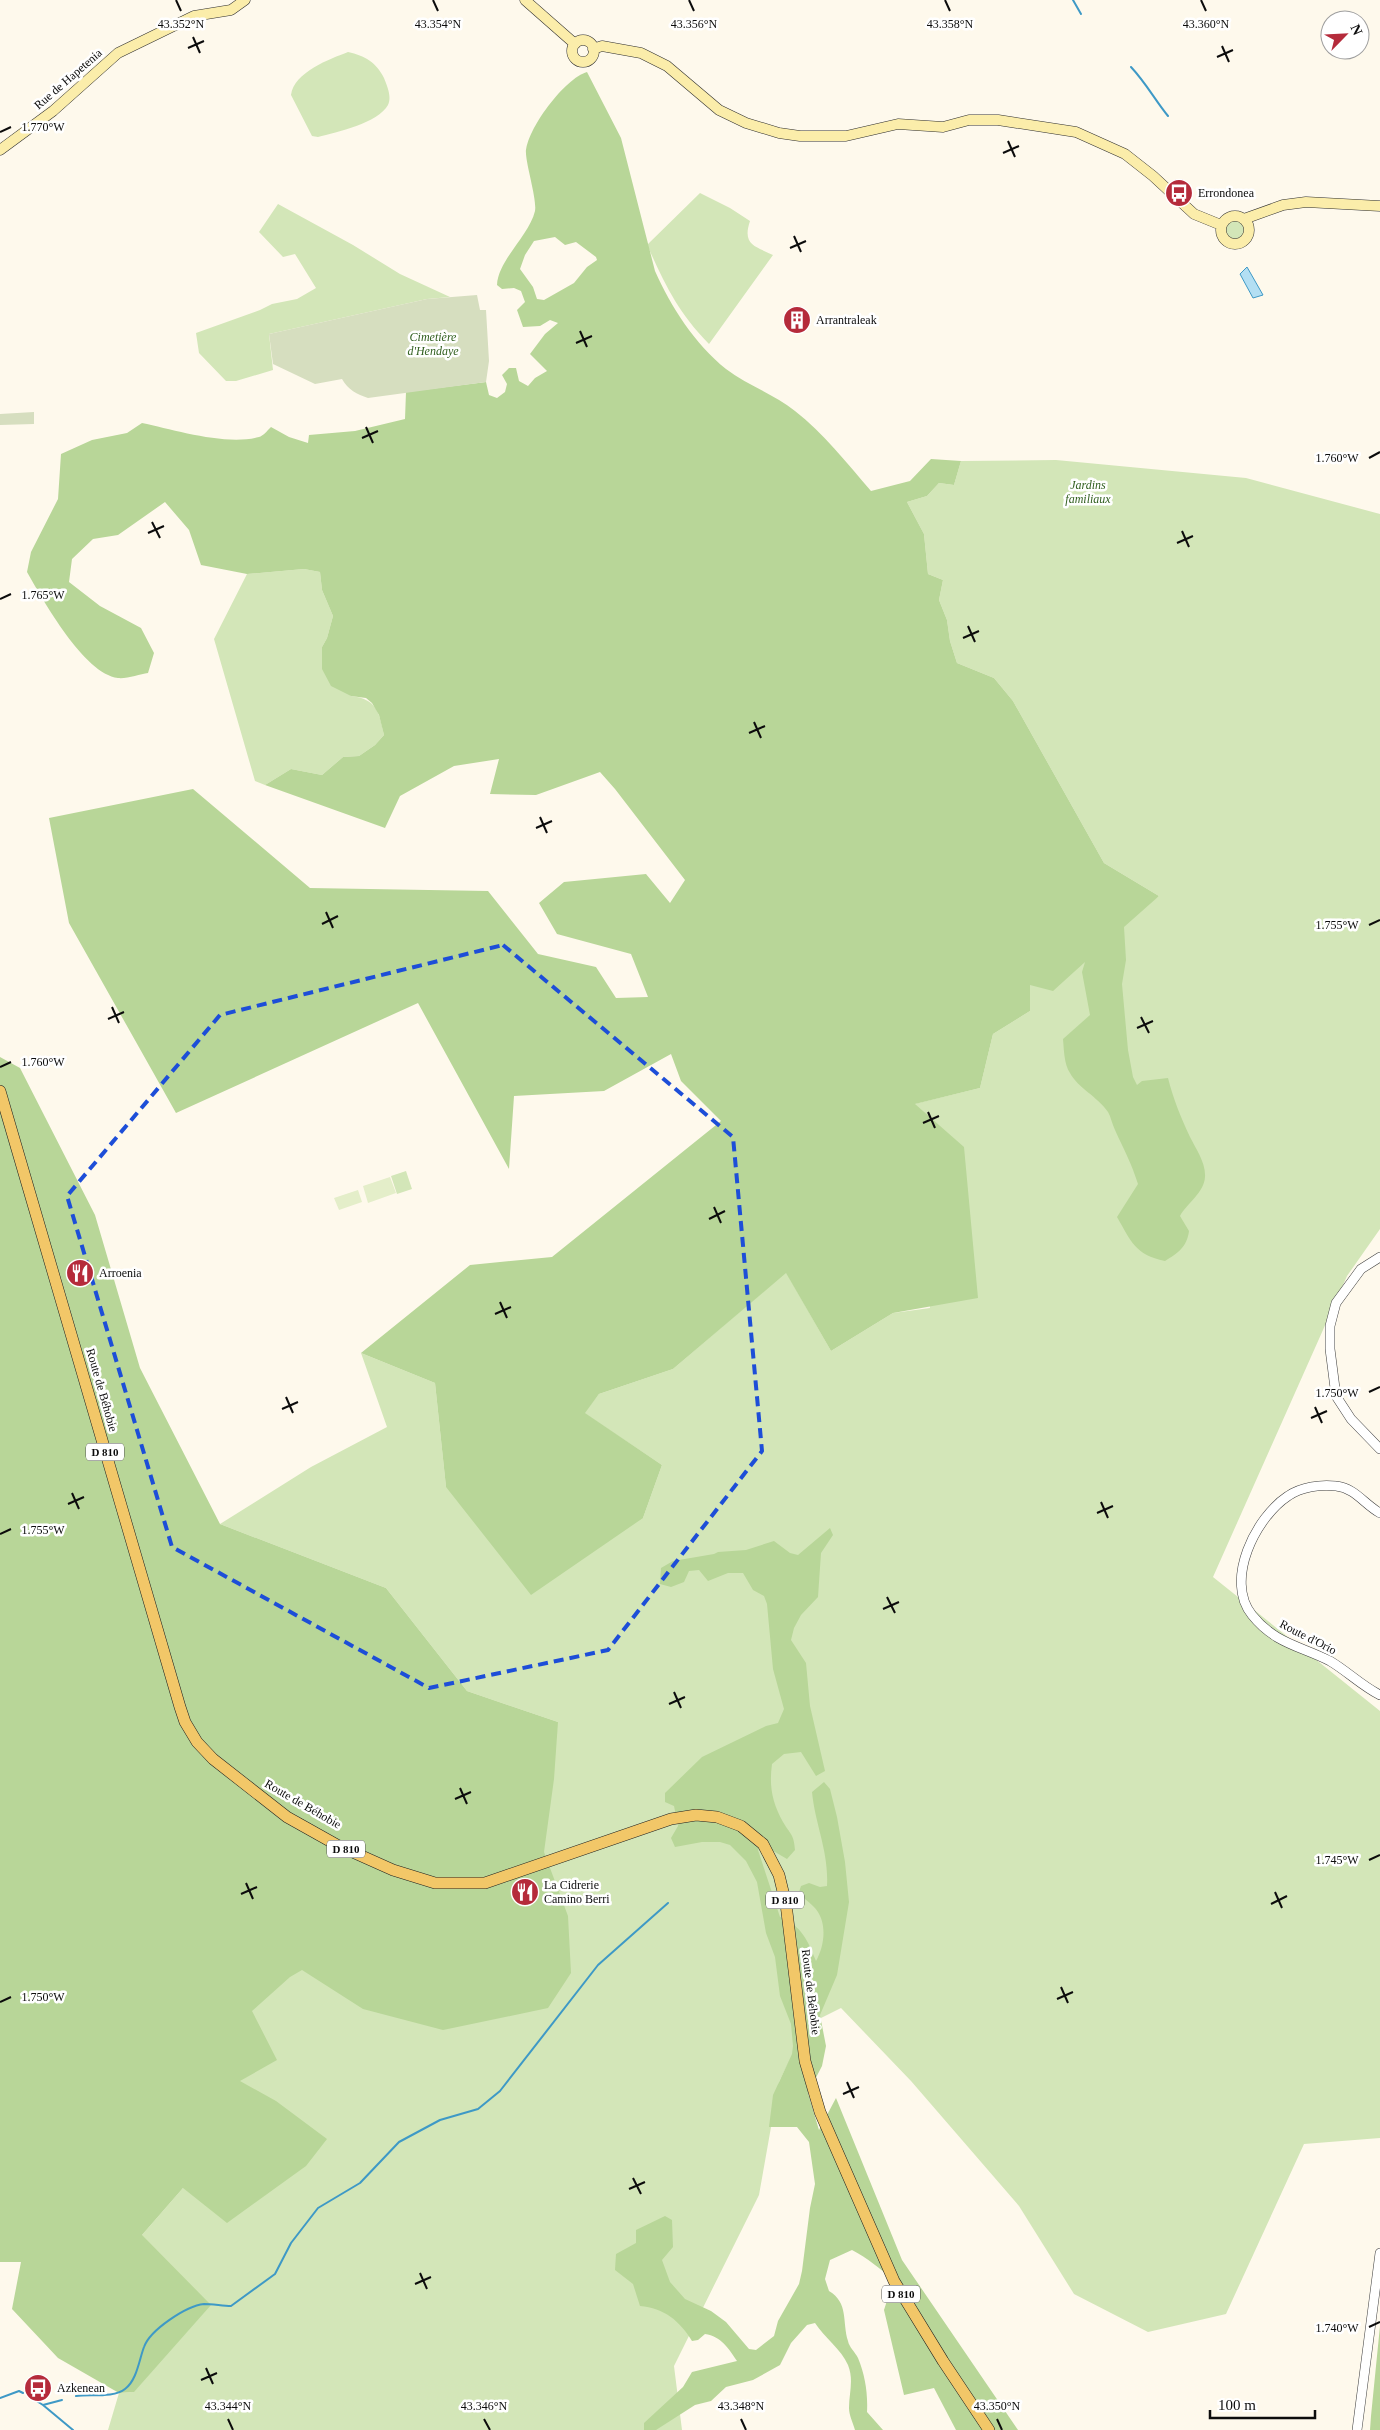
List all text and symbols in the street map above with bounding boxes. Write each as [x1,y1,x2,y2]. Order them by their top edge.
north arrow [1320,10,1370,60]
text: 43.352°N [158,17,205,31]
text: 43.354°N [415,17,462,31]
text: 43.356°N [671,17,718,31]
text: 43.358°N [927,17,974,31]
text: 43.360°N [1183,17,1230,31]
text: N [1348,22,1365,38]
street label: Rue de Hapetenia [31,45,105,112]
text: 1.770°W [21,120,65,134]
bus stop icon: Errondonea [1164,178,1194,208]
place label: Errondonea [1198,186,1255,200]
building icon: Arrantraleak [782,305,812,335]
place label: Arrantraleak [816,313,877,327]
park label: Cimetière d'Hendaye [407,330,459,358]
text: 1.760°W [1315,451,1359,465]
park label: Jardins familiaux [1065,478,1111,506]
text: 1.765°W [21,588,65,602]
text: 1.755°W [1315,918,1359,932]
text: 1.760°W [21,1055,65,1069]
restaurant icon: Arroenia [65,1258,95,1288]
place label: Arroenia [99,1266,142,1280]
street label: Route de Béhobie [83,1347,121,1433]
text: 1.750°W [1315,1386,1359,1400]
road number: D 810 [86,1444,124,1460]
text: 1.755°W [21,1523,65,1537]
street label: Route d'Orio [1277,1617,1339,1657]
street label: Route de Béhobie [262,1776,344,1832]
road number: D 810 [327,1840,365,1858]
text: 1.745°W [1315,1853,1359,1867]
restaurant icon: La Cidrerie Camino Berri [510,1877,540,1907]
place label: La Cidrerie Camino Berri [544,1878,610,1906]
road number: D 810 [766,1892,804,1908]
street label: Route de Béhobie [799,1948,823,2036]
text: 1.750°W [21,1990,65,2004]
road number: D 810 [882,2286,920,2302]
text: 1.740°W [1315,2321,1359,2335]
bus stop icon: Azkenean [23,2373,53,2403]
place label: Azkenean [57,2381,105,2395]
scale bar [1210,2388,1315,2420]
text: 100 m [1218,2397,1256,2413]
text: 43.344°N [205,2399,252,2413]
text: 43.346°N [461,2399,508,2413]
text: 43.348°N [718,2399,765,2413]
text: 43.350°N [974,2399,1021,2413]

